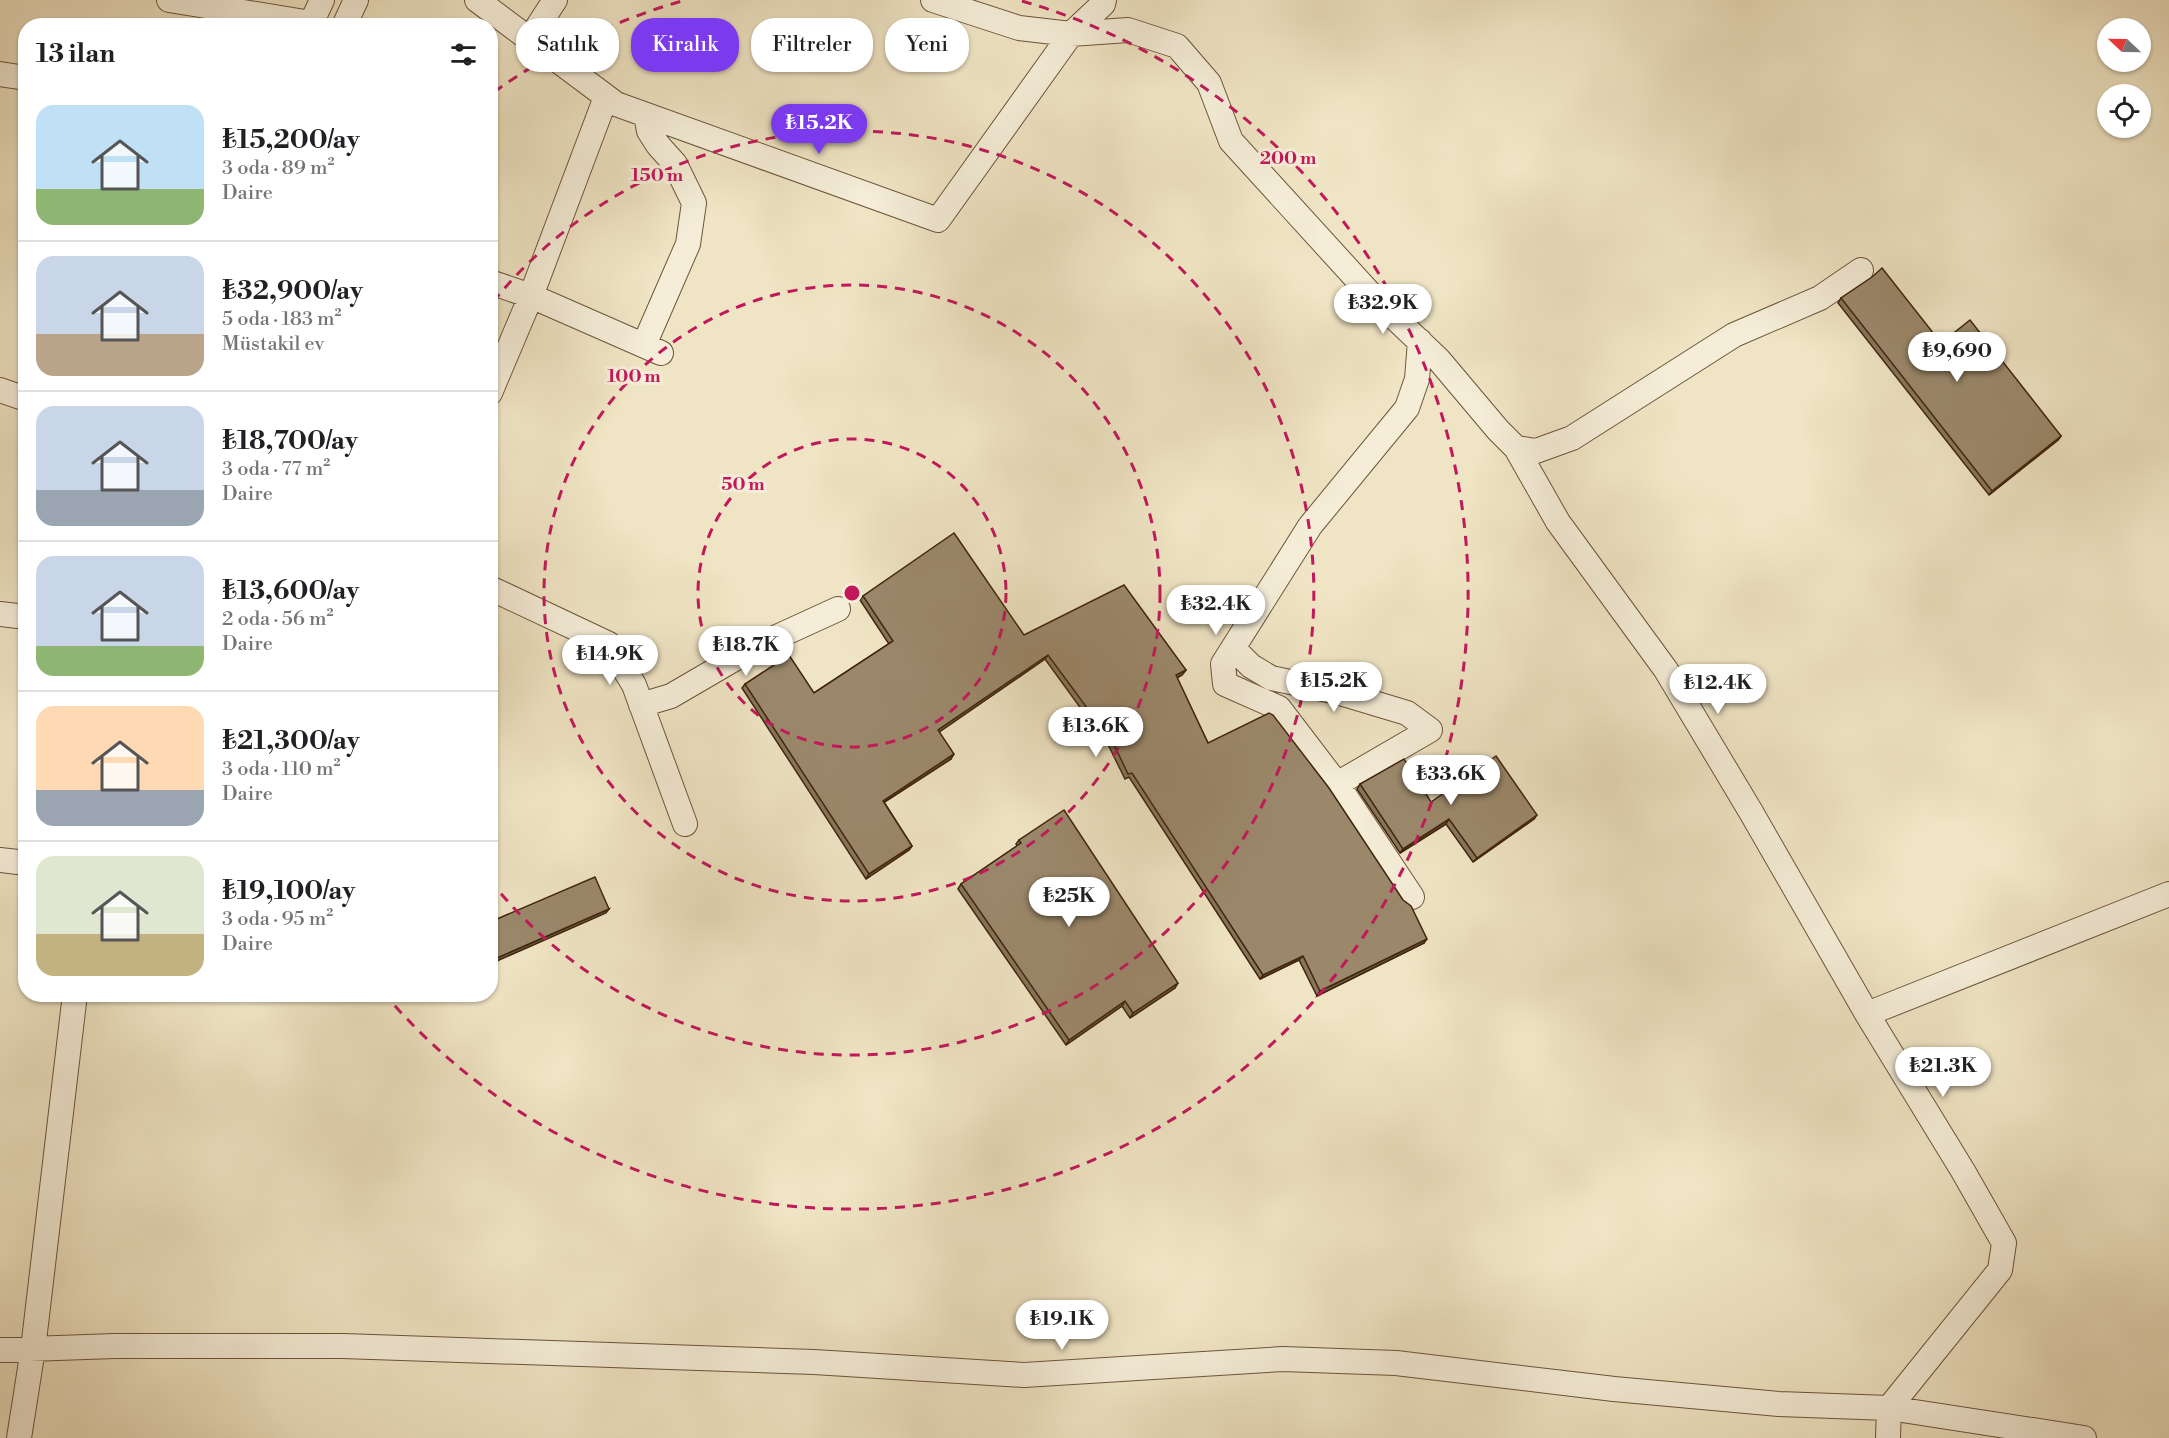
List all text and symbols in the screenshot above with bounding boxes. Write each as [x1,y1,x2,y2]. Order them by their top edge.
chip: Satılık [516,18,619,72]
chip: Kiralık [631,18,739,72]
chip: Filtreler [751,18,873,72]
chip: Yeni [885,18,969,72]
north arrow [2097,18,2151,72]
map controls [2097,18,2151,138]
text: 13 ilan [36,38,115,70]
icon: filters [447,38,480,71]
button: locate [2097,84,2151,138]
pin: ₺15.2K [770,104,868,155]
text: ₺15.2K [785,111,853,136]
text: ₺15,200/ay [222,124,360,156]
icon: home [84,129,156,201]
text: 200 m [1260,147,1317,170]
text: 3 oda · 89 m² [222,156,334,181]
text: 150 m [631,164,684,187]
text: Daire [222,181,273,206]
text: ₺32,900/ay [222,275,363,307]
icon: home [84,280,156,352]
pin: ₺32.9K [1334,284,1432,335]
text: ₺32.9K [1348,291,1418,316]
text: 5 oda · 183 m² [222,307,342,332]
text: Müstakil ev [222,332,325,357]
pin: ₺9,690 [1908,332,2006,383]
text: ₺9,690 [1922,339,1992,364]
text: 100 m [607,365,661,388]
text: ₺18,700/ay [222,425,358,457]
icon: home [84,430,156,502]
text: 3 oda · 77 m² [222,457,330,482]
text: 50 m [721,473,765,496]
text: Daire [222,482,273,507]
text: ₺13,600/ay [222,575,359,607]
icon: home [84,580,156,652]
centre of rings [842,583,862,603]
pin: ₺32.4K [1167,585,1265,636]
text: ₺32.4K [1180,592,1252,617]
text: 2 oda · 56 m² [222,607,334,632]
pin: ₺18.7K [697,626,795,677]
text: Daire [222,632,273,657]
text: ₺18.7K [712,633,780,658]
pin: ₺14.9K [561,635,659,686]
text: ₺14.9K [576,642,644,667]
pin: ₺15.2K [1285,662,1383,713]
pin: ₺12.4K [1669,664,1767,715]
text: ₺15.2K [1300,669,1368,694]
text: ₺12.4K [1683,671,1753,696]
pin: ₺13.6K [1047,707,1145,758]
text: ₺13.6K [1062,714,1130,739]
text: ₺21,300/ay [222,725,360,757]
icon: home [84,730,156,802]
pin: ₺33.6K [1402,755,1500,806]
text: 3 oda · 110 m² [222,757,341,782]
text: ₺33.6K [1416,762,1486,787]
text: Daire [222,782,273,807]
text: ₺19,100/ay [222,875,355,907]
pin: ₺25K [1033,877,1105,928]
icon: home [84,880,156,952]
text: ₺25K [1043,884,1095,909]
text: 3 oda · 95 m² [222,907,333,932]
text: Daire [222,932,273,957]
pin: ₺21.3K [1894,1047,1992,1098]
text: ₺21.3K [1909,1054,1977,1079]
pin: ₺19.1K [1013,1300,1111,1351]
text: ₺19.1K [1030,1307,1094,1332]

